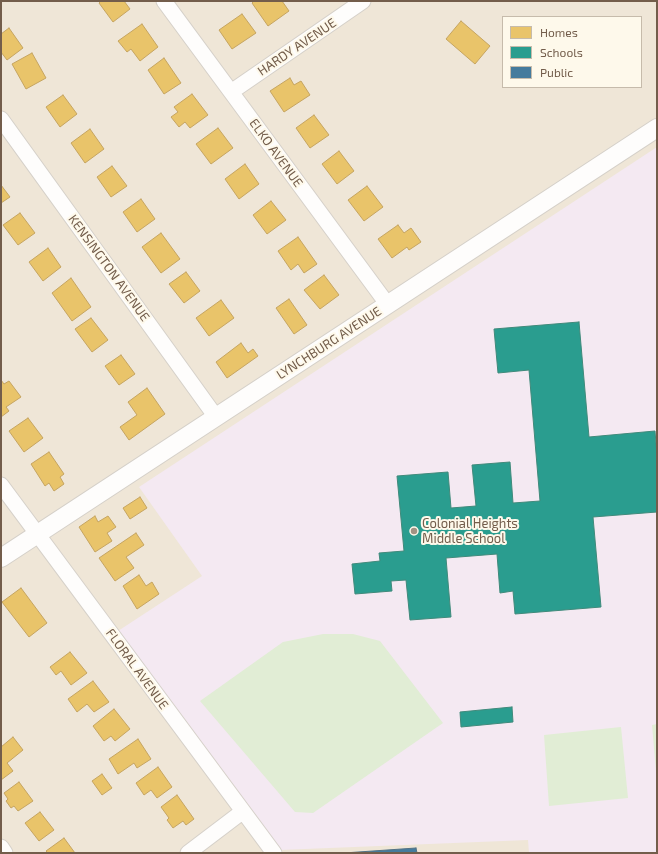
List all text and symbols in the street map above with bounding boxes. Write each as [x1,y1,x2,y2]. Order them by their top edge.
street label: HARDY AVENUE [255,15,339,79]
legend [502,16,642,88]
text: Homes [540,25,578,39]
text: Schools [540,45,583,59]
text: Public [540,65,573,79]
street label: ELKO AVENUE [246,116,306,190]
street label: KENSINGTON AVENUE [65,212,153,324]
street label: LYNCHBURG AVENUE [274,303,384,383]
place label: Colonial Heights Middle School [422,516,518,547]
marker: Colonial Heights Middle School [409,526,419,536]
street label: FLORAL AVENUE [103,626,171,712]

